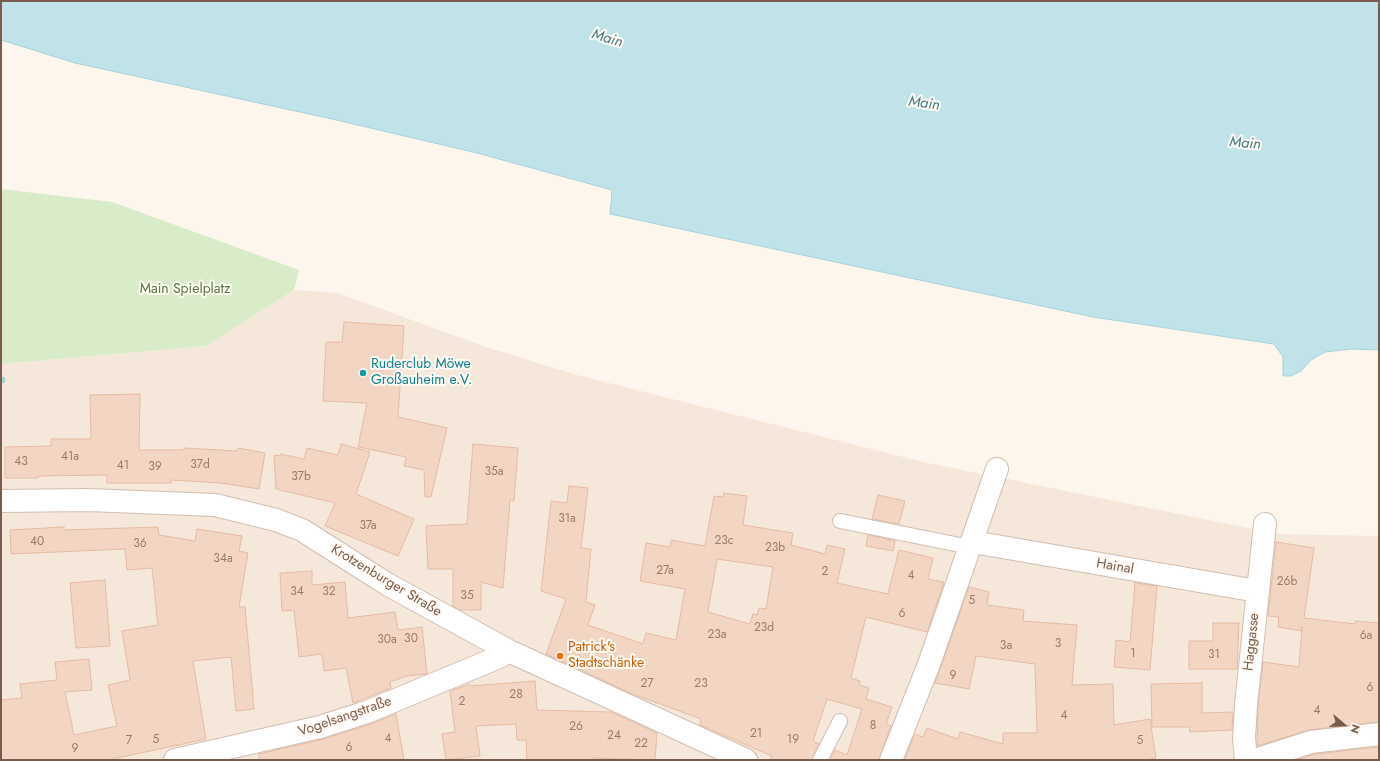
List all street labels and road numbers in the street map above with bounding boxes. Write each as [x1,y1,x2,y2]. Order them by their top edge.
street label: Krotzenburger Straße [328,541,444,621]
street label: Hainal [1095,555,1135,579]
street label: Haggasse [1241,612,1263,672]
street label: Vogelsangstraße [296,693,394,741]

